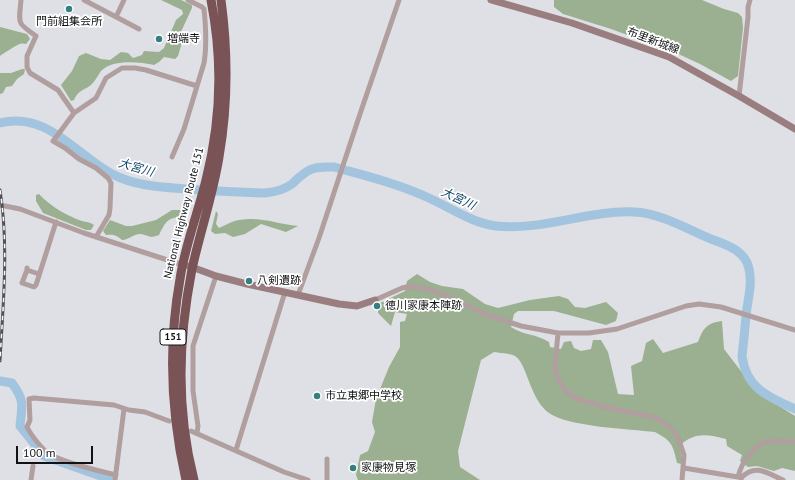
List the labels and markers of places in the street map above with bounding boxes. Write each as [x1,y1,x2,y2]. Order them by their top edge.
marker: 門前組集会所 [64,4,74,14]
place label: 門前組集会所 [36,15,102,29]
place label: 増端寺 [167,32,200,46]
marker: 増端寺 [154,34,164,44]
place label: 八剣遺跡 [257,274,301,288]
marker: 八剣遺跡 [244,276,254,286]
place label: 徳川家康本陣跡 [385,299,462,313]
marker: 徳川家康本陣跡 [372,301,382,311]
place label: 市立東郷中学校 [325,389,402,403]
marker: 市立東郷中学校 [312,391,322,401]
place label: 家康物見塚 [361,461,416,475]
marker: 家康物見塚 [348,463,358,473]

